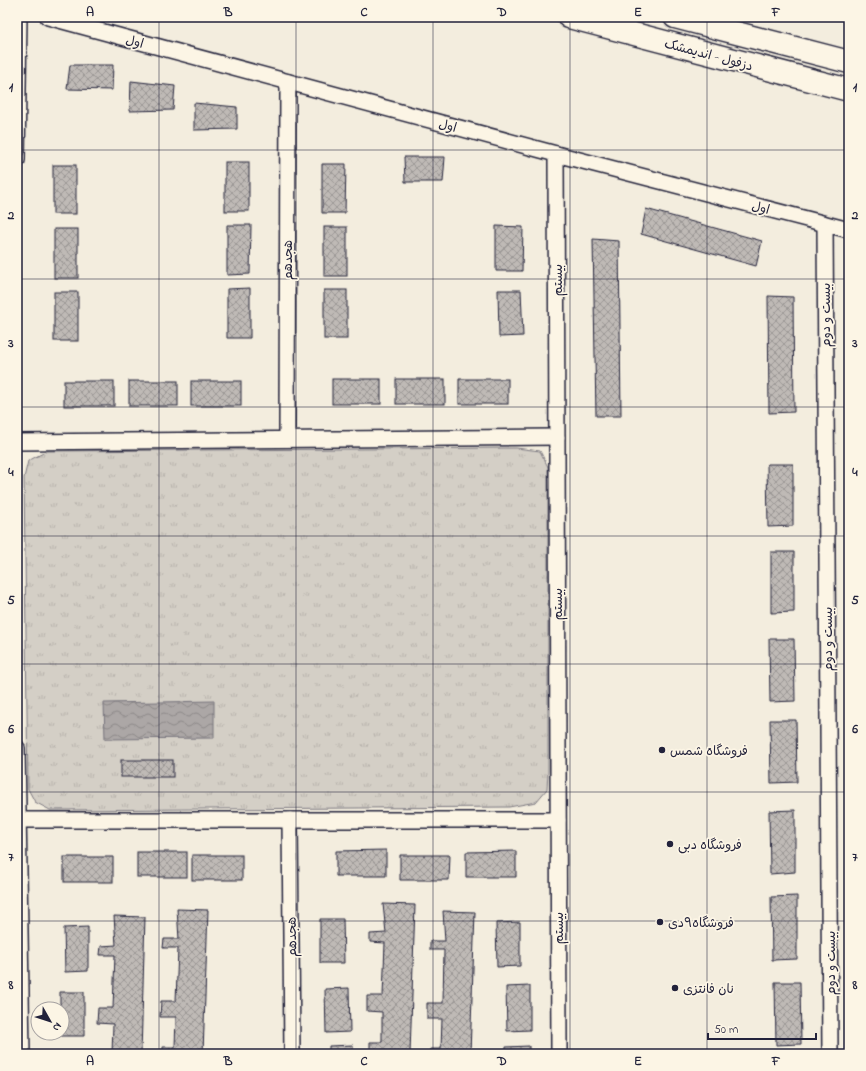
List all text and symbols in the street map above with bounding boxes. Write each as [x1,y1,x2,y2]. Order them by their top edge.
text: A [86,3,94,22]
text: B [223,3,233,22]
text: C [360,3,368,22]
text: D [496,3,507,22]
text: E [634,3,642,22]
text: F [771,3,781,22]
street label: اول [123,31,146,54]
street label: دزفول - اندیمشک [662,35,755,76]
text: 1 [9,78,14,97]
text: 1 [853,78,858,97]
street label: اول [436,115,459,138]
street label: اول [749,197,772,220]
text: 2 [7,206,15,225]
text: 2 [851,206,859,225]
street label: هجدهم [279,240,298,280]
street label: بیستم [549,264,568,296]
street label: بیست و دوم [817,283,836,347]
text: 3 [7,334,14,353]
text: 3 [851,334,858,353]
text: 4 [7,463,14,482]
text: 4 [851,463,858,482]
street label: بیستم [549,588,568,620]
text: 5 [7,591,15,610]
text: 5 [851,591,859,610]
street label: بیست و دوم [819,607,838,671]
text: 6 [7,720,14,739]
text: 6 [851,720,858,739]
place label: فروشگاه شمس [670,742,748,761]
marker: فروشگاه شمس [657,745,667,755]
place label: فروشگاه دبی [678,836,742,855]
marker: فروشگاه دبی [665,839,675,849]
text: 7 [8,848,14,867]
text: 7 [852,848,858,867]
street label: بیستم [550,912,569,944]
place label: فروشگاه۹دی [668,914,734,933]
street label: هجدهم [283,917,302,957]
marker: فروشگاه۹دی [655,917,665,927]
street label: بیست و دوم [822,931,841,995]
text: 8 [8,976,14,995]
text: 8 [852,976,858,995]
place label: نان فانتزی [683,980,734,999]
marker: نان فانتزی [670,983,680,993]
north arrow [30,1001,70,1041]
scale bar [708,1015,816,1041]
text: N [48,1019,66,1035]
text: 50 m [714,1021,738,1039]
text: A [86,1052,94,1071]
text: B [223,1052,233,1071]
text: C [360,1052,368,1071]
text: D [496,1052,507,1071]
text: E [634,1052,642,1071]
text: F [771,1052,781,1071]

